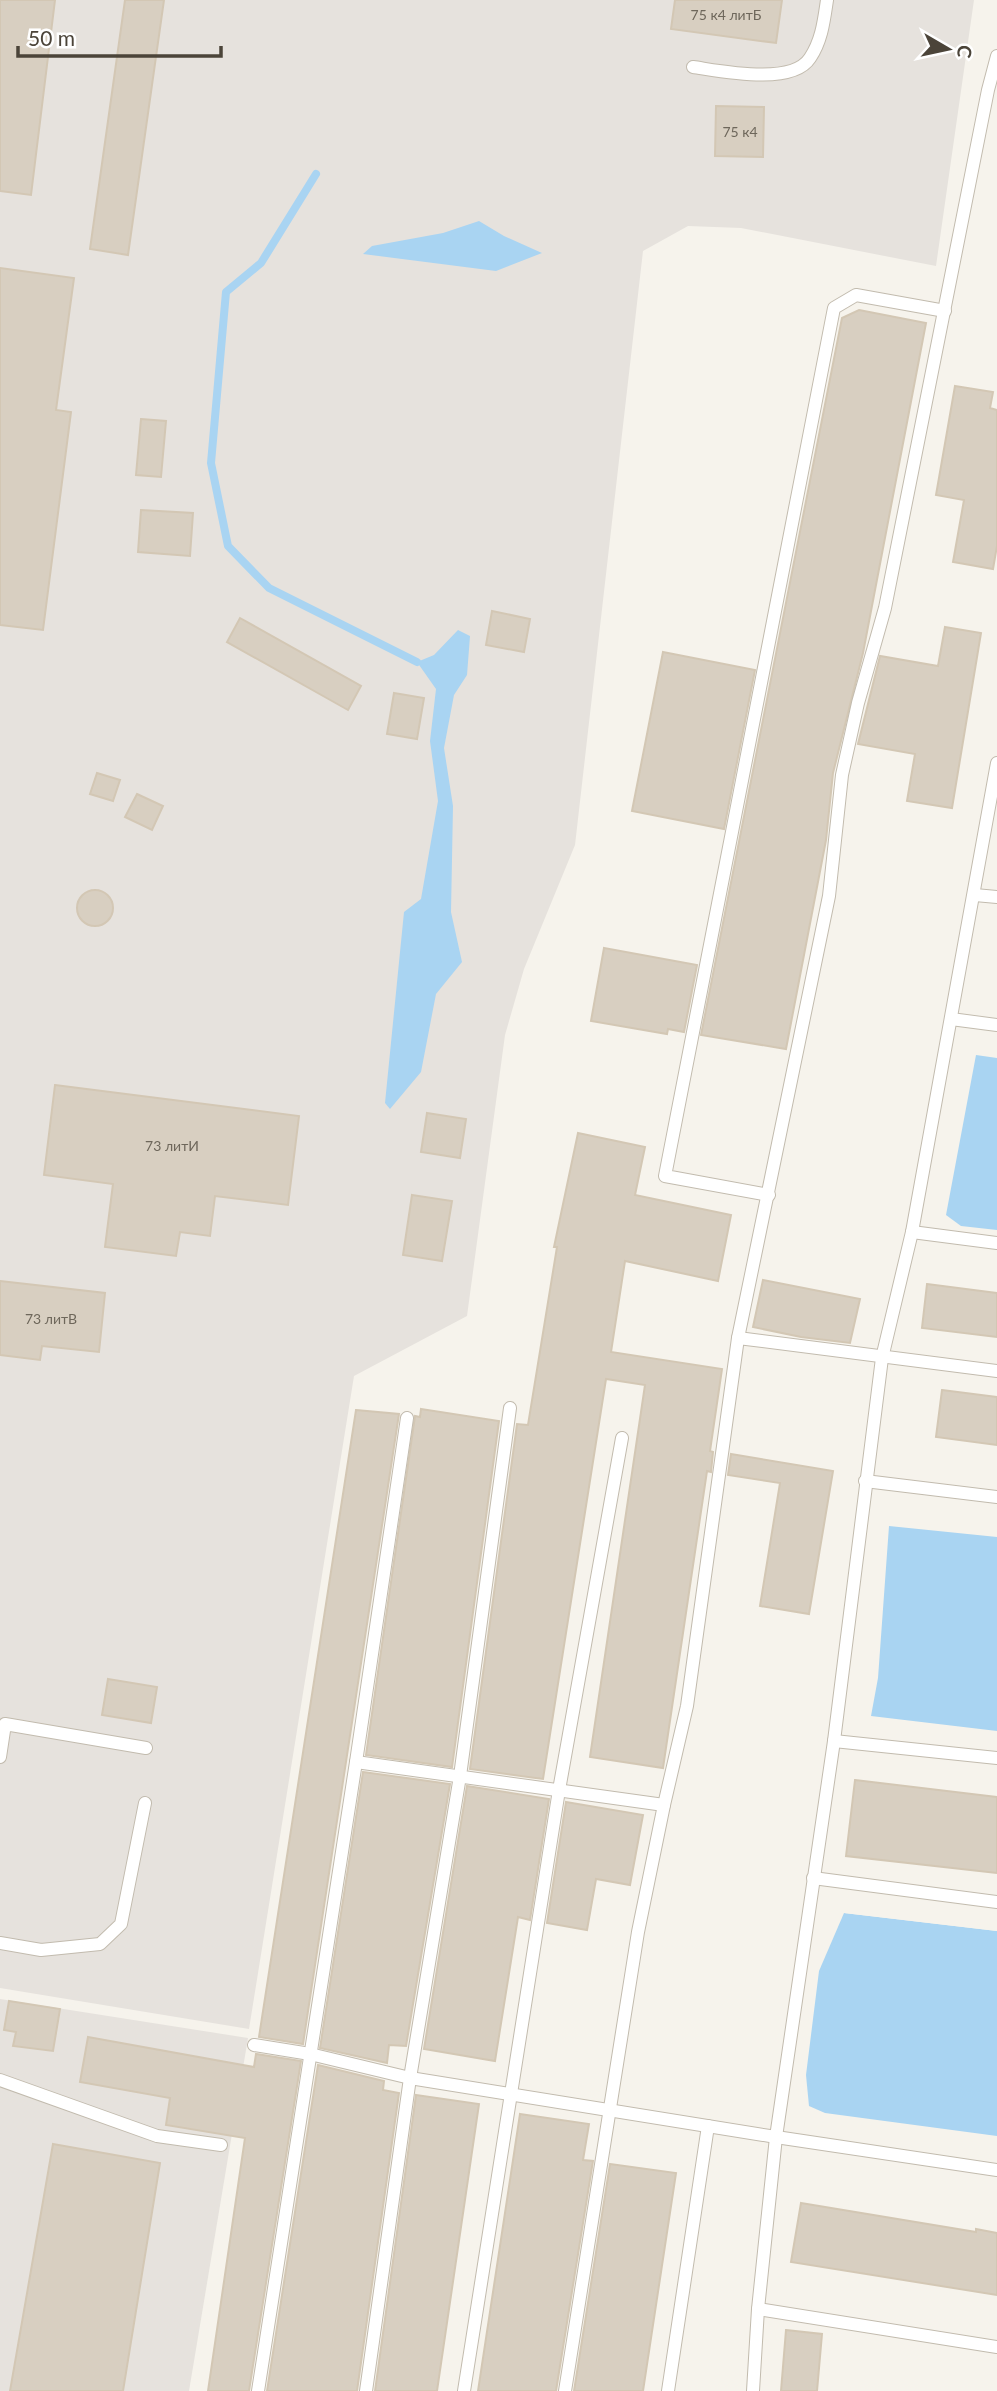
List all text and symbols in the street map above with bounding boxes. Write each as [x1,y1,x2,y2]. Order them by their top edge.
house number: 75 к4 литБ [691,6,762,23]
scale bar [18,14,220,58]
north arrow [913,14,983,84]
text: 50 m [28,25,75,50]
text: С [953,44,978,60]
house number: 75 к4 [722,123,758,140]
house number: 73 литИ [145,1137,199,1154]
house number: 73 литВ [25,1310,77,1327]

